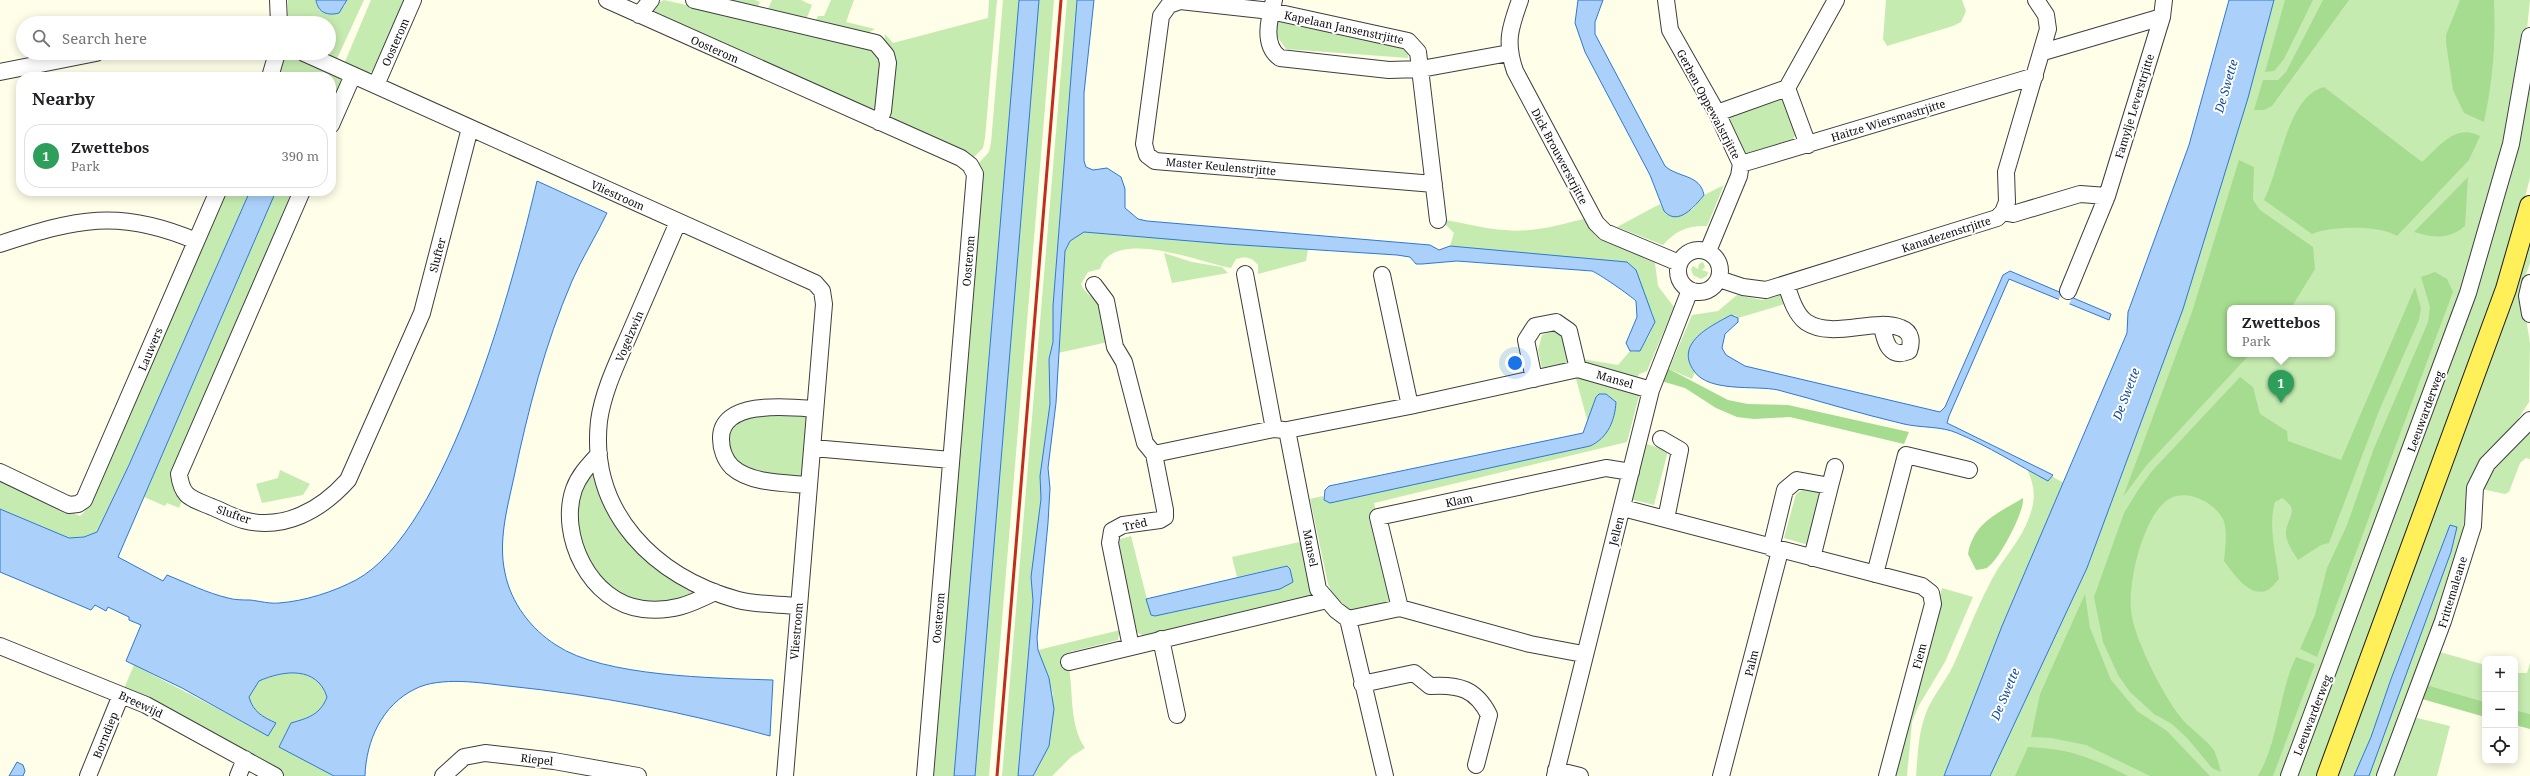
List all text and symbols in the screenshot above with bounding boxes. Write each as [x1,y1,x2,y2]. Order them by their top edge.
street label: Kapelaan Jansenstrjitte [1283,7,1405,47]
street label: Oosterom [378,15,412,68]
search box [16,16,336,60]
icon: search [30,27,52,49]
text: Search here [62,28,147,48]
street label: Oosterom [689,32,742,66]
street label: Gerben Oppewalstrjitte [1674,46,1744,162]
street label: Famylje Leverstrjitte [2111,52,2157,160]
water label: De Swette [2210,57,2242,116]
text: Nearby [32,87,95,110]
street label: Haitze Wiersmastrjitte [1829,95,1947,145]
street label: Dick Brouwerstrjitte [1528,105,1592,207]
text: Zwettebos [71,137,149,157]
text: 1 [42,147,50,165]
text: 390 m [282,147,319,165]
street label: Master Keulenstrjitte [1165,154,1277,178]
text: Park [71,157,100,175]
street label: Vliestroom [589,176,648,214]
street label: Kanadezenstrjitte [1900,212,1993,255]
street label: Oosterom [958,234,978,287]
street label: Slufter [425,235,449,274]
popup [2227,305,2335,357]
street label: Vogelzwin [612,308,646,364]
text: Zwettebos [2242,312,2320,332]
street label: Lauwers [134,325,166,373]
text: Park [2242,332,2271,350]
your location [1505,353,1525,373]
water label: De Swette [2108,365,2144,423]
street label: Mansel [1595,367,1636,392]
street label: Leeuwarderweg [2403,368,2447,454]
pin: 1 [2268,370,2294,403]
street label: Klam [1444,490,1475,510]
street label: Slufter [215,501,254,527]
street label: Trêd [1121,514,1149,534]
street label: Jellen [1605,515,1627,548]
street label: Mansel [1300,528,1322,569]
street label: Frittemaleane [2434,554,2470,630]
street label: Oosterom [928,591,948,644]
street label: Vliestroom [786,601,806,660]
street label: Fiem [1908,641,1930,671]
street label: Palm [1740,648,1762,678]
map controls [2482,656,2518,764]
button: + [2482,656,2518,692]
water label: De Swette [1986,665,2024,723]
street label: Leeuwarderweg [2290,672,2334,758]
street label: Breewijd [116,687,166,721]
button: − [2482,692,2518,728]
street label: Borndiep [89,709,121,760]
button: locate [2482,728,2518,764]
street label: Riepel [520,750,555,769]

